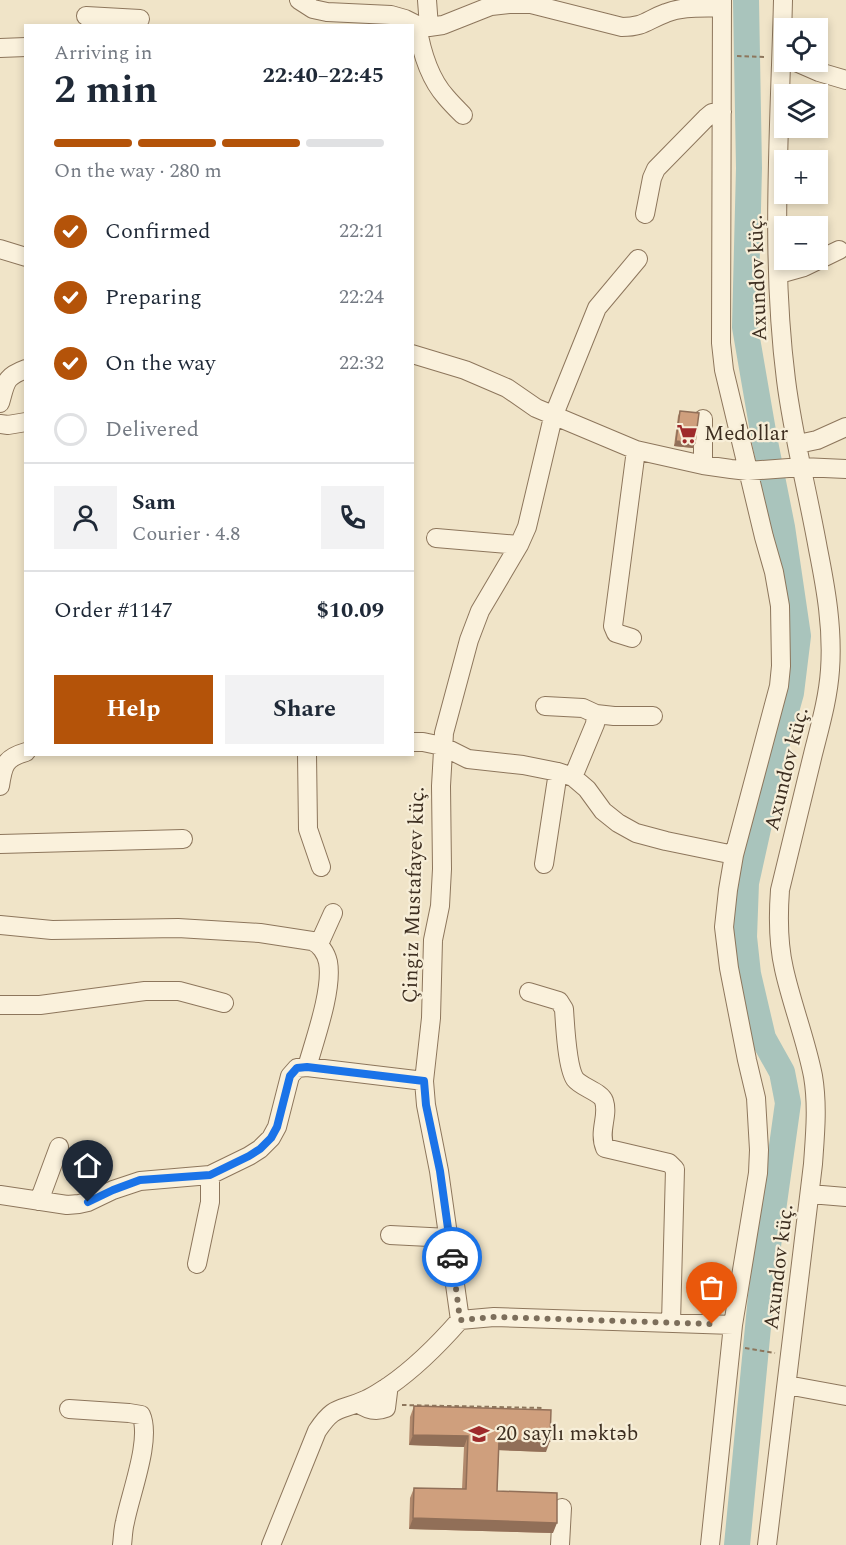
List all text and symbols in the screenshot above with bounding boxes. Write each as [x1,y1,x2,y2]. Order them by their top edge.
map controls [774,18,828,270]
button: locate [774,18,828,72]
text: Arriving in [54,38,152,68]
text: 22:40–22:45 [262,59,384,92]
text: 2 min [54,61,158,120]
button: layers [774,84,828,138]
button: + [774,150,828,204]
text: On the way · 280 m [54,156,222,186]
street label: Axundov küç. [740,214,776,342]
icon: check [54,215,87,248]
text: Confirmed [105,215,211,248]
text: 22:21 [339,216,384,246]
button: − [774,216,828,270]
icon: check [54,281,87,314]
text: Preparing [105,281,202,314]
text: 22:24 [339,282,384,312]
icon: check [54,347,87,380]
text: On the way [105,347,216,380]
text: 22:32 [339,348,384,378]
text: Delivered [105,413,199,446]
place label: Medollar [704,418,788,450]
supermarket icon: Medollar [675,422,699,446]
button: person [54,486,117,549]
text: Sam [132,486,176,519]
button: phone [321,486,384,549]
text: Courier · 4.8 [132,519,240,549]
text: Order #1147 [54,594,173,627]
text: $10.09 [316,594,384,627]
button: Help [54,675,213,744]
button: Share [225,675,384,744]
street label: Axundov küç. [756,704,818,834]
street label: Çingiz Mustafayev küç. [394,786,434,1004]
pin [62,1140,113,1202]
icon: home [71,1149,104,1182]
street label: Axundov küç. [755,1202,803,1332]
courier [422,1227,482,1287]
icon: car [436,1241,469,1274]
pin [686,1262,737,1324]
icon: bag [695,1271,728,1304]
place label: 20 saylı məktəb [496,1418,638,1450]
school or university icon: 20 saylı məktəb [467,1422,491,1446]

